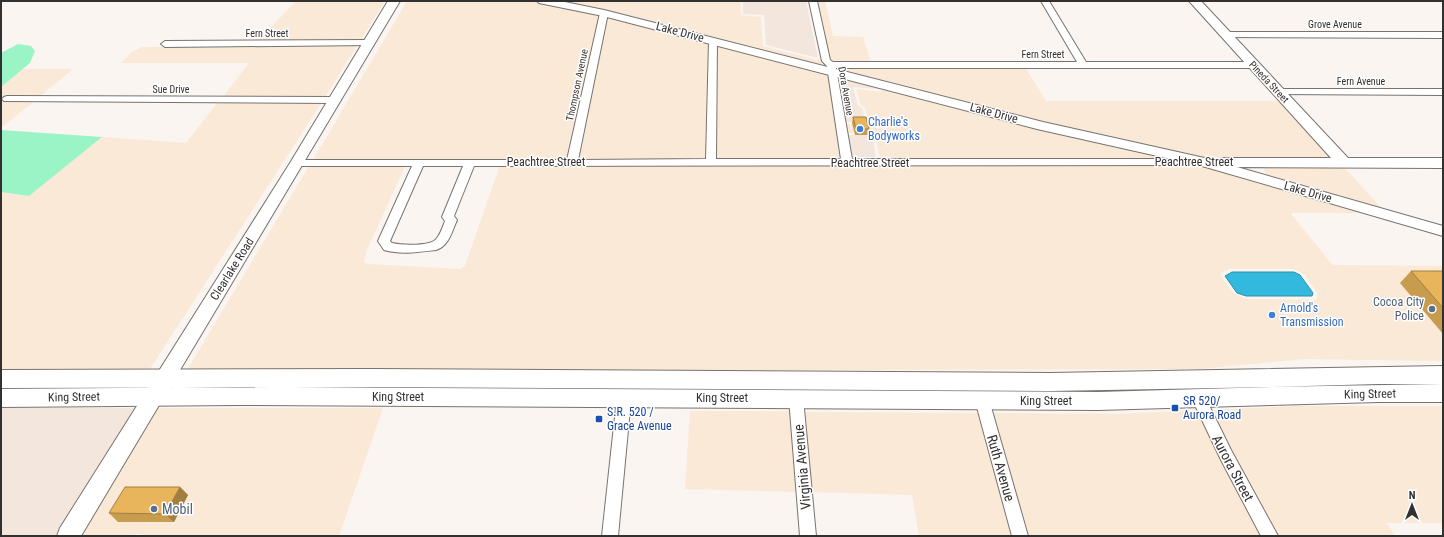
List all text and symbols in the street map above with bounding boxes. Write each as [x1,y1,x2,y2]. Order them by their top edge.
street label: Lake Drive [654,19,706,45]
street label: Grove Avenue [1308,19,1362,30]
street label: Fern Street [245,28,289,39]
street label: Thompson Avenue [564,48,590,122]
street label: Fern Street [1021,49,1065,60]
street label: Pineda Street [1247,59,1291,105]
street label: Dora Avenue [836,66,856,117]
street label: Fern Avenue [1337,76,1385,87]
street label: Sue Drive [153,84,190,95]
street label: Lake Drive [968,100,1020,126]
place label: Charlie's Bodyworks [868,115,920,143]
marker: Charlie's Bodyworks [855,124,865,134]
street label: Peachtree Street [507,155,586,169]
street label: Peachtree Street [1155,155,1234,169]
street label: Peachtree Street [831,156,910,170]
street label: Lake Drive [1282,179,1334,206]
street label: Clearlake Road [207,235,257,303]
place label: Cocoa City Police [1373,295,1424,323]
place label: Arnold's Transmission [1280,301,1344,329]
marker: Cocoa City Police [1427,304,1437,314]
marker: Arnold's Transmission [1267,310,1277,320]
street label: King Street [1344,387,1397,401]
street label: King Street [48,390,101,404]
street label: King Street [372,390,424,404]
street label: King Street [696,391,748,405]
street label: King Street [1020,394,1072,408]
place label: SR 520/ Aurora Road [1183,394,1241,422]
marker: SR 520/ Aurora Road [1170,403,1180,413]
place label: S.R. 520 / Grace Avenue [607,405,672,433]
marker: S.R. 520 / Grace Avenue [594,414,604,424]
street label: Virginia Avenue [790,423,814,510]
street label: Aurora Street [1209,432,1257,504]
street label: Ruth Avenue [984,433,1018,504]
north arrow [1392,485,1432,525]
text: N [1409,489,1416,502]
place label: Mobil [162,501,193,517]
marker: Mobil [149,504,159,514]

